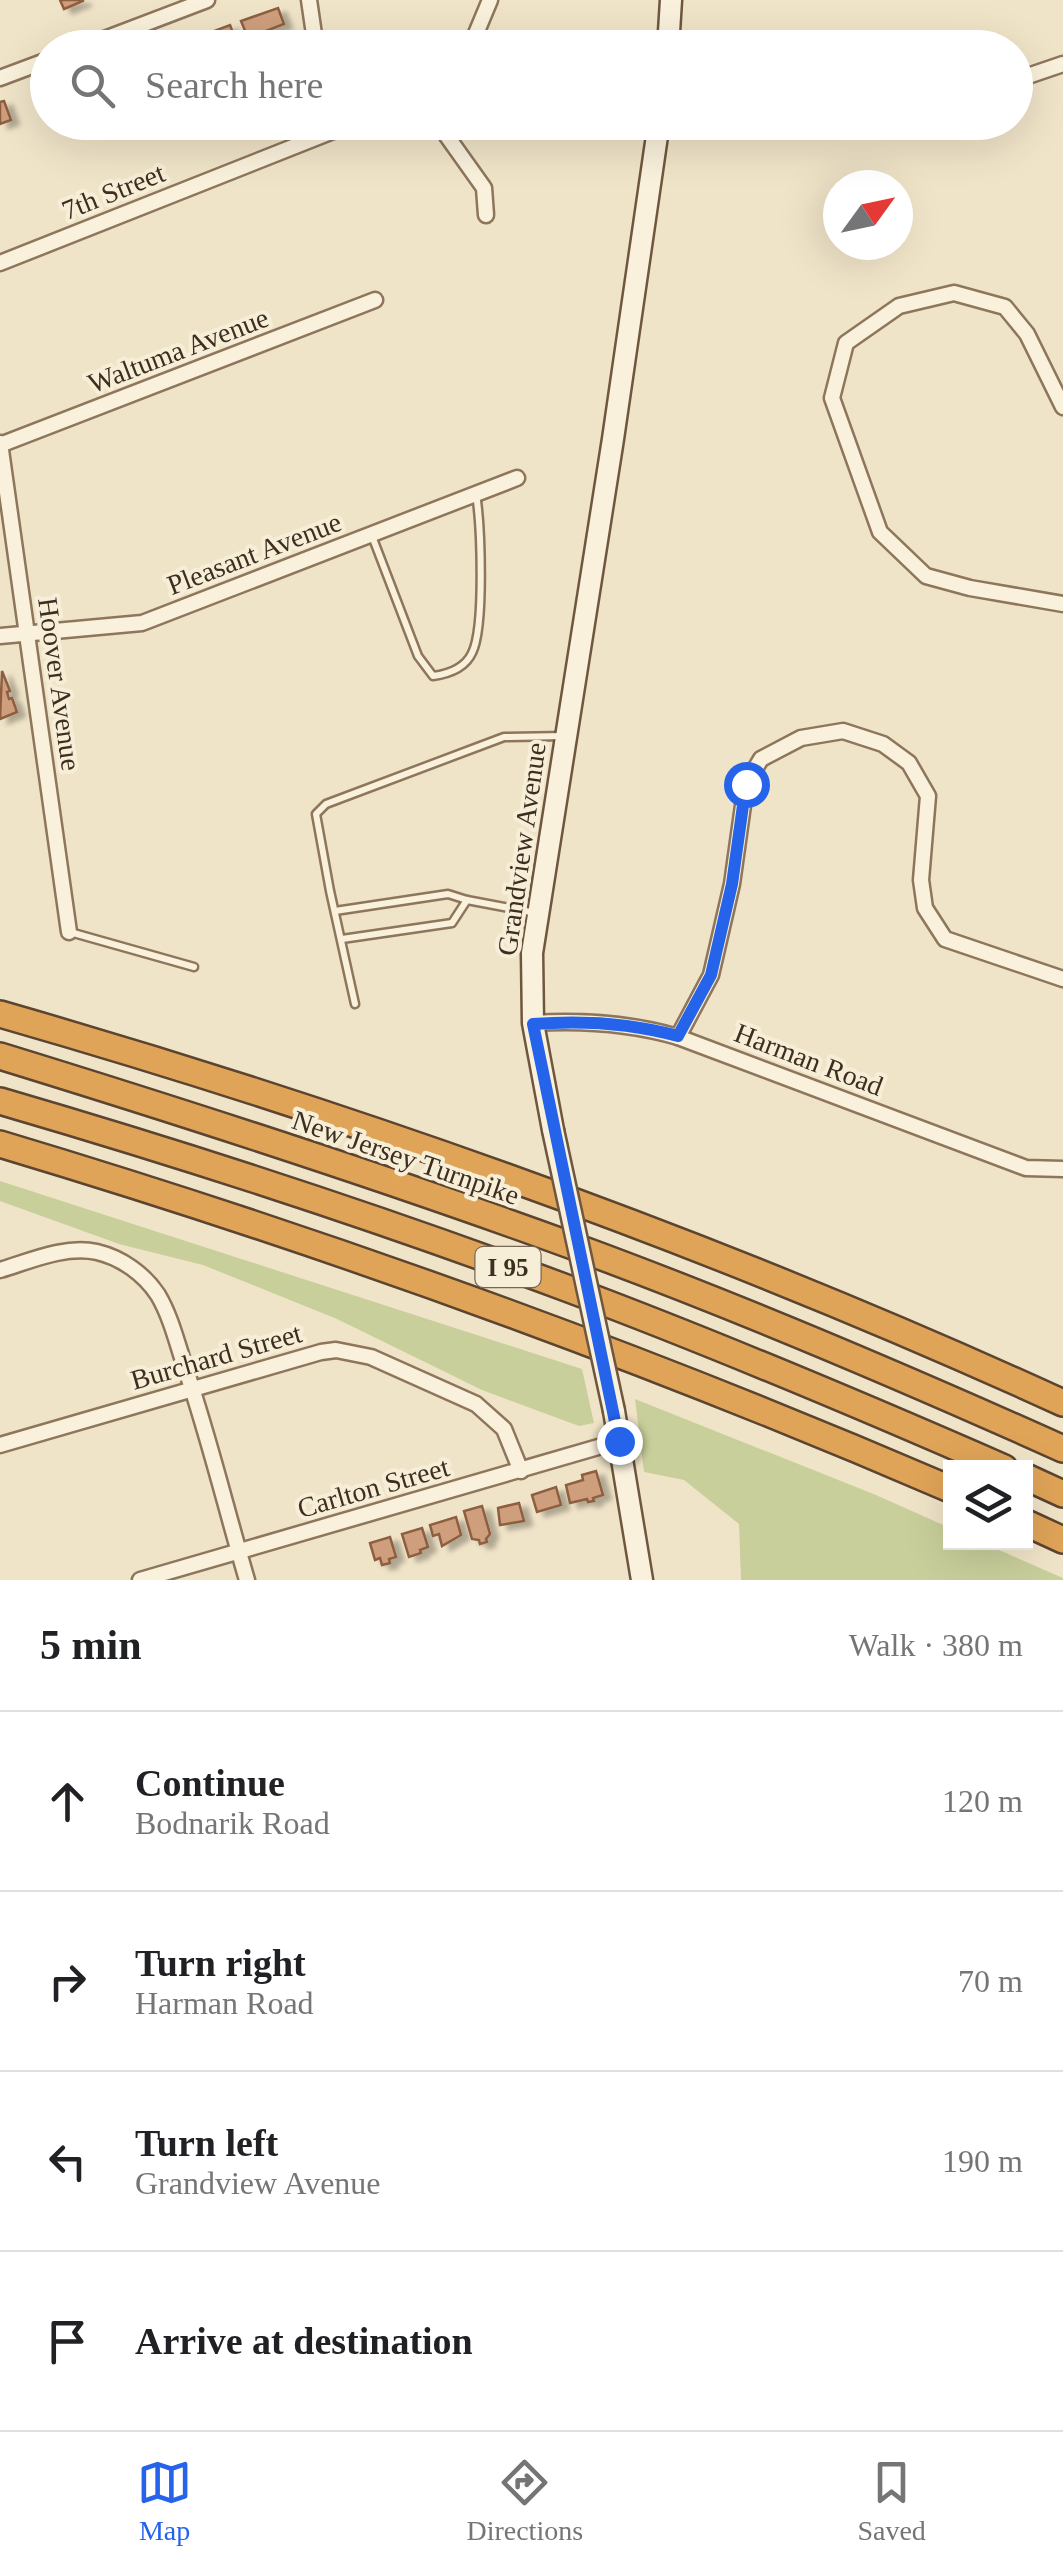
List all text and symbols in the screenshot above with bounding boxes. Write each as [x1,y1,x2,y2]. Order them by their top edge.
search box [30,30,1033,140]
icon: search [65,58,120,113]
text: Search here [145,64,323,106]
street label: 7th Street [57,157,169,226]
north arrow [823,170,913,260]
street label: Waltuma Avenue [84,302,273,399]
street label: Pleasant Avenue [163,506,346,601]
street label: Hoover Avenue [32,596,87,773]
street label: Grandview Avenue [491,741,552,958]
route start [724,762,770,808]
street label: Harman Road [730,1017,887,1102]
street label: New Jersey Turnpike [288,1104,523,1211]
road number: I 95 [476,1247,540,1287]
street label: Burchard Street [127,1317,305,1396]
route end [597,1419,643,1465]
street label: Carlton Street [294,1451,453,1524]
map controls [943,1460,1033,1550]
button: layers [943,1460,1033,1550]
text: 5 min [40,1622,142,1668]
text: Walk · 380 m [849,1627,1023,1663]
text: Continue [135,1762,285,1804]
icon: ahead [40,1774,95,1829]
text: 120 m [942,1783,1023,1819]
text: Bodnarik Road [135,1805,330,1841]
text: Turn right [135,1942,306,1984]
icon: right [40,1954,95,2009]
text: 70 m [958,1963,1023,1999]
text: Harman Road [135,1985,314,2021]
text: Turn left [135,2122,278,2164]
icon: left [40,2134,95,2189]
text: 190 m [942,2143,1023,2179]
text: Grandview Avenue [135,2165,381,2201]
icon: arrive [40,2314,95,2369]
text: Arrive at destination [135,2320,473,2362]
tab: Map [137,2455,192,2547]
tab: Directions [466,2455,583,2547]
tab: Saved [857,2455,926,2547]

